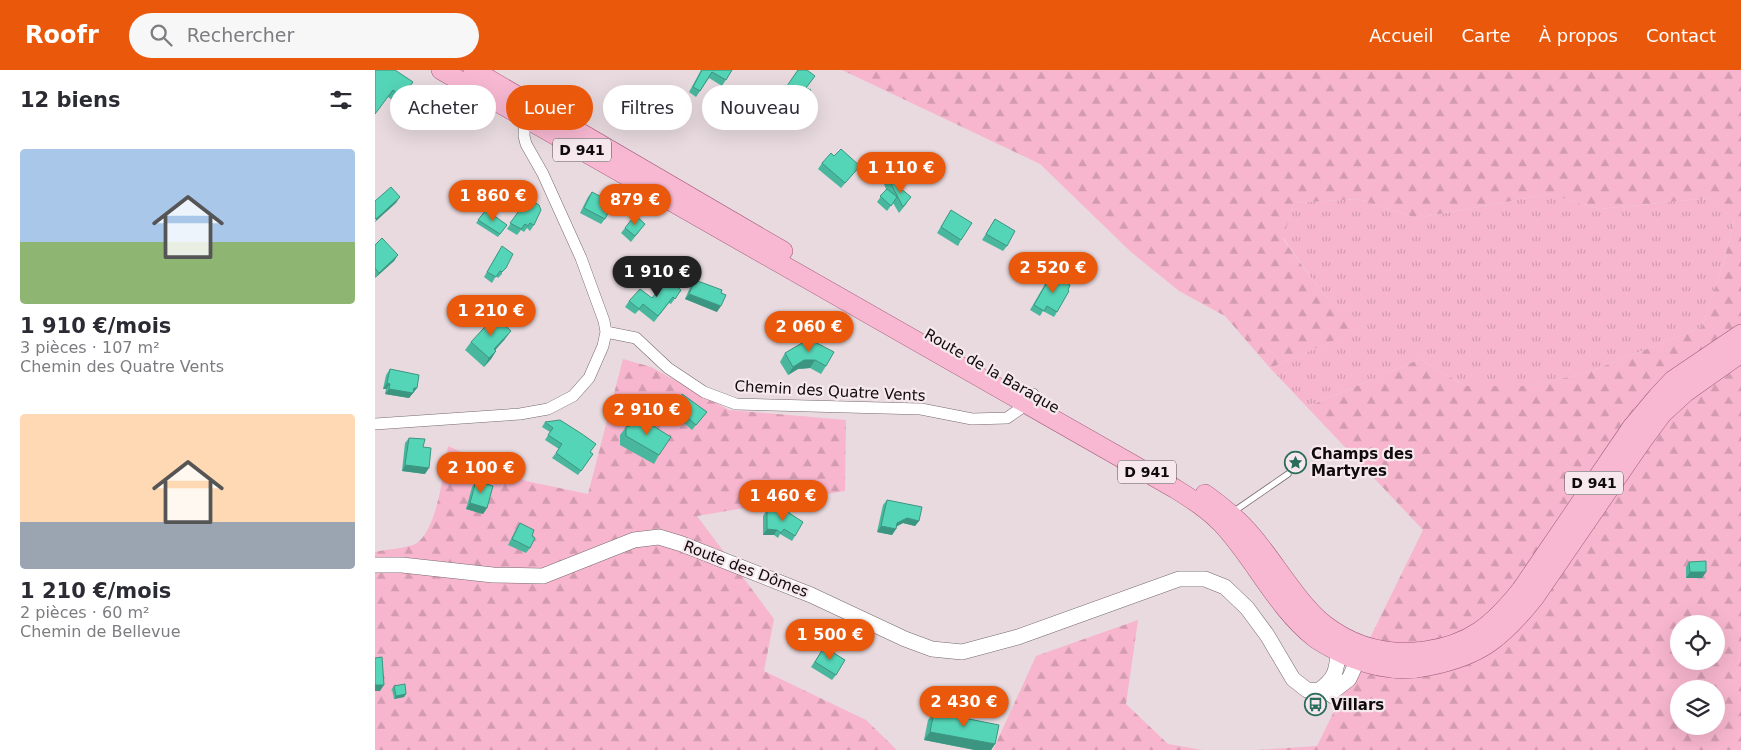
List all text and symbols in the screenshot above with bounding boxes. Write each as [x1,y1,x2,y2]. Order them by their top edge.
search box [129,13,479,58]
text: Roofr [25,21,99,49]
icon: search [147,21,175,49]
text: Rechercher [187,24,294,46]
text: Accueil [1369,25,1434,46]
text: Carte [1462,25,1511,46]
text: À propos [1539,25,1618,46]
text: Contact [1646,25,1716,46]
chip: Acheter [390,85,496,130]
chip: Louer [506,85,593,130]
chip: Filtres [603,85,692,130]
chip: Nouveau [702,85,818,130]
icon: filters [327,86,355,114]
text: 12 biens [20,88,120,112]
road number: D 941 [553,138,611,162]
pin: 1 110 € [855,152,947,194]
text: 1 110 € [868,158,934,177]
pin: 1 860 € [447,180,539,222]
icon: home [143,182,233,272]
pin: 879 € [600,184,670,226]
text: 1 860 € [460,186,526,205]
text: 879 € [610,190,660,209]
pin: 2 520 € [1007,252,1099,294]
pin: 1 910 € [611,256,703,298]
text: 2 520 € [1020,258,1086,277]
text: 1 910 € [624,262,690,281]
pin: 1 210 € [445,294,537,337]
text: 1 210 € [458,301,524,320]
pin: 2 060 € [763,310,855,353]
text: 1 910 €/mois [20,314,171,338]
text: 2 060 € [776,317,842,336]
street label: Route de la Baraque [921,325,1063,417]
text: 3 pièces · 107 m² [20,338,160,357]
text: Chemin des Quatre Vents [20,357,224,376]
street label: Chemin des Quatre Vents [734,377,926,405]
pin: 2 910 € [601,394,693,436]
text: 2 910 € [614,400,680,419]
place label: Champs des Martyres [1311,445,1413,480]
icon: home [143,447,233,537]
place icon: Champs des Martyres [1283,451,1307,475]
pin: 2 100 € [435,452,527,494]
text: 2 100 € [448,458,514,477]
road number: D 941 [1118,461,1176,484]
road number: D 941 [1565,472,1623,494]
pin: 1 460 € [737,480,829,522]
text: 1 460 € [750,486,816,505]
street label: Route des Dômes [681,537,811,601]
text: 1 210 €/mois [20,579,171,603]
text: 2 pièces · 60 m² [20,603,149,622]
map controls [1670,615,1725,735]
button: locate [1670,615,1725,670]
pin: 1 500 € [784,618,876,661]
text: Chemin de Bellevue [20,622,181,641]
text: 1 500 € [797,625,863,644]
button: layers [1670,680,1725,735]
pin: 2 430 € [918,686,1010,728]
text: 2 430 € [931,692,997,711]
bus stop icon: Villars [1303,693,1327,717]
place label: Villars [1331,696,1384,714]

